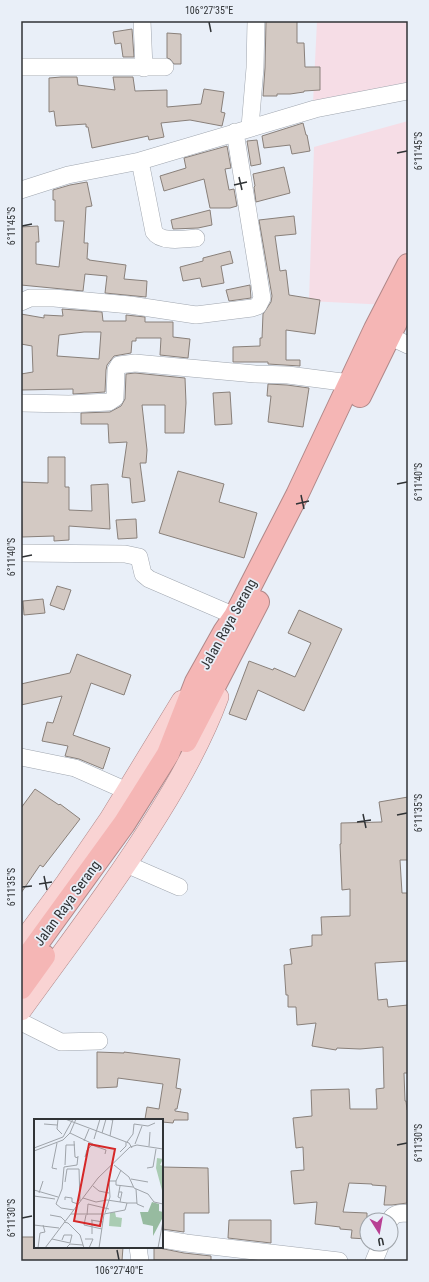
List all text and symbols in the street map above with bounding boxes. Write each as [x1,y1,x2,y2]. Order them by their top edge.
text: 106°27'35"E [185,5,233,16]
text: 6°11'45"S [413,132,424,170]
text: 6°11'45"S [6,207,17,245]
text: 6°11'40"S [413,463,424,501]
text: 6°11'40"S [6,538,17,576]
street label: Jalan Raya Serang [196,576,260,672]
text: 6°11'35"S [413,794,424,832]
street label: Jalan Raya Serang [31,857,103,949]
text: 6°11'35"S [6,868,17,906]
inset map [34,1119,163,1248]
text: 6°11'30"S [413,1124,424,1162]
text: 6°11'30"S [6,1199,17,1237]
north arrow [359,1212,399,1252]
text: U [376,1234,385,1248]
text: 106°27'40"E [95,1265,143,1276]

